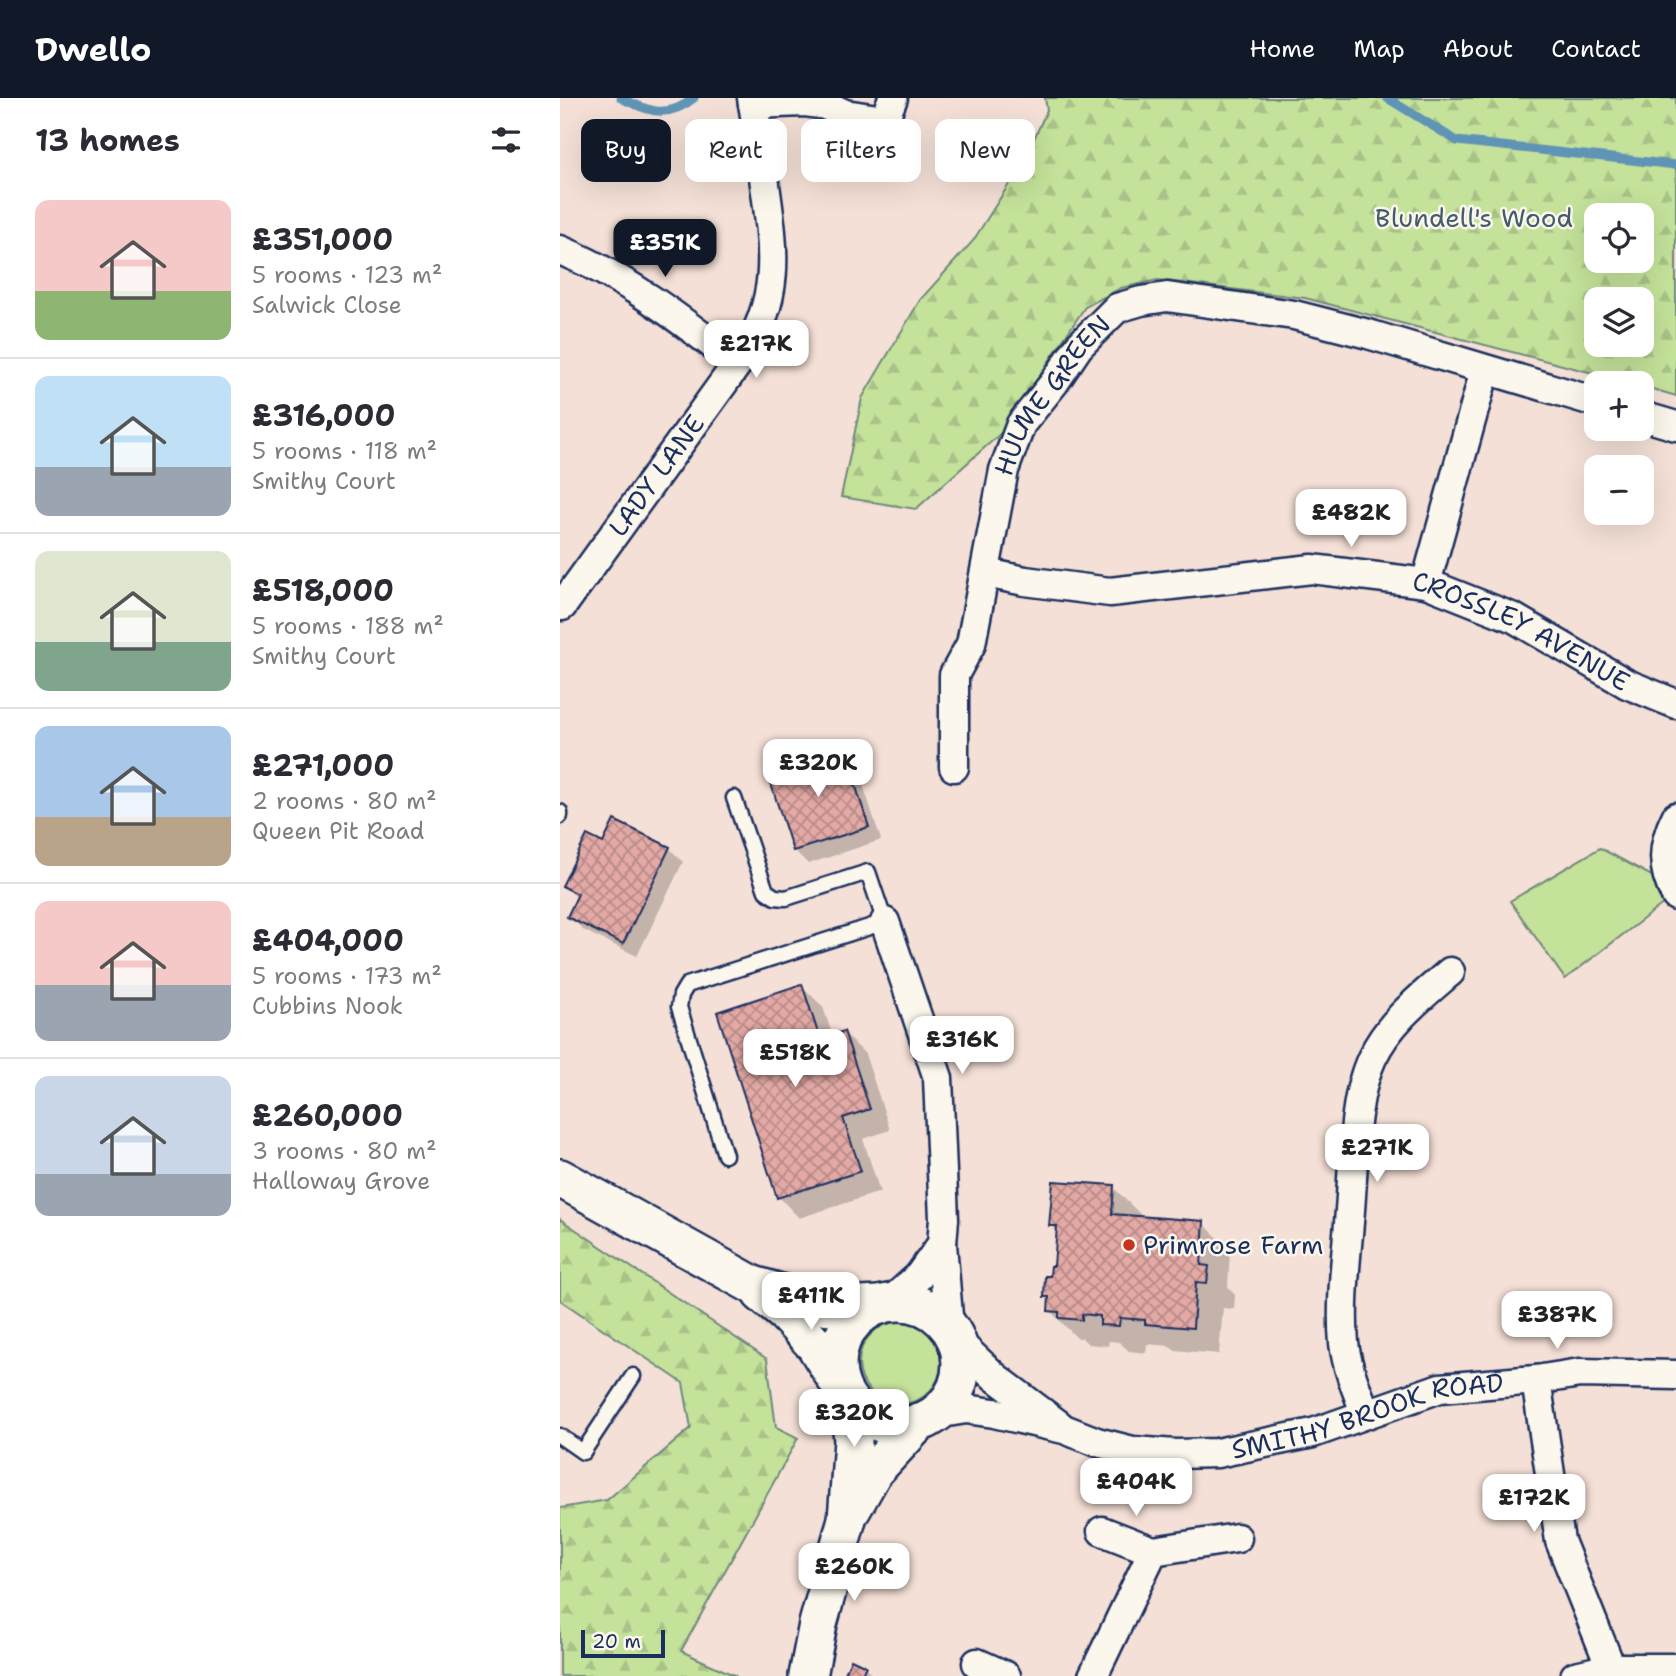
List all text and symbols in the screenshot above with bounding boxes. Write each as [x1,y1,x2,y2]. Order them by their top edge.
text: Dwello [35,27,151,72]
text: Home [1249,33,1315,65]
text: Map [1353,33,1405,65]
text: About [1443,33,1513,65]
text: Contact [1551,33,1641,65]
chip: Buy [581,119,671,182]
chip: Rent [685,119,787,182]
chip: Filters [801,119,921,182]
chip: New [935,119,1035,182]
text: 13 homes [35,120,180,161]
icon: filters [487,121,525,159]
park label: Blundell's Wood [1375,200,1573,235]
map controls [1584,203,1654,525]
button: locate [1584,203,1654,273]
text: £351,000 [252,219,393,260]
pin: £351K [616,220,714,279]
text: £351K [629,227,701,257]
icon: home [91,228,175,312]
text: 5 rooms · 123 m² [252,260,442,290]
button: layers [1584,287,1654,357]
text: Salwick Close [252,290,402,320]
street label: HULME GREEN [985,307,1118,481]
pin: £217K [707,320,805,380]
text: £217K [720,328,792,358]
button: + [1584,371,1654,441]
text: £316,000 [252,395,395,436]
icon: home [91,404,175,488]
street label: LADY LANE [600,407,712,543]
text: 5 rooms · 118 m² [252,436,437,466]
button: − [1584,455,1654,525]
text: Smithy Court [252,466,396,496]
pin: £482K [1302,490,1400,549]
text: £482K [1311,497,1391,527]
street label: CROSSLEY AVENUE [1411,564,1636,699]
text: £518,000 [252,570,394,611]
icon: home [91,579,175,663]
text: 5 rooms · 188 m² [252,611,444,641]
text: Smithy Court [252,641,396,671]
pin: £320K [769,740,867,799]
text: £271,000 [252,745,394,786]
text: £320K [779,747,857,777]
icon: home [91,754,175,838]
text: 2 rooms · 80 m² [252,786,437,816]
text: Queen Pit Road [252,816,424,846]
text: £404,000 [252,920,404,961]
icon: home [91,929,175,1013]
text: 5 rooms · 173 m² [252,961,442,991]
text: Cubbins Nook [252,991,403,1021]
pin: £316K [913,1016,1011,1076]
text: £316K [926,1024,998,1054]
pin: £518K [746,1030,844,1089]
text: £518K [759,1037,831,1067]
text: £260,000 [252,1095,403,1136]
icon: home [91,1104,175,1188]
pin: £271K [1328,1124,1426,1184]
text: £271K [1341,1132,1413,1162]
text: 3 rooms · 80 m² [252,1136,437,1166]
text: Halloway Grove [252,1166,430,1196]
place label: Primrose Farm [1143,1227,1323,1262]
marker: Primrose Farm [1121,1237,1137,1253]
pin: £411K [762,1272,860,1332]
text: £411K [778,1280,844,1310]
pin: £387K [1508,1292,1606,1351]
text: £387K [1517,1299,1597,1329]
street label: SMITHY BROOK ROAD [1228,1365,1505,1467]
pin: £320K [805,1390,903,1449]
text: £320K [815,1397,893,1427]
pin: £404K [1087,1458,1185,1518]
text: £404K [1096,1466,1176,1496]
pin: £172K [1485,1474,1583,1534]
text: £172K [1498,1482,1570,1512]
pin: £260K [805,1544,903,1603]
text: £260K [815,1551,893,1581]
scale bar [581,1627,665,1659]
text: 20 m [592,1629,641,1654]

